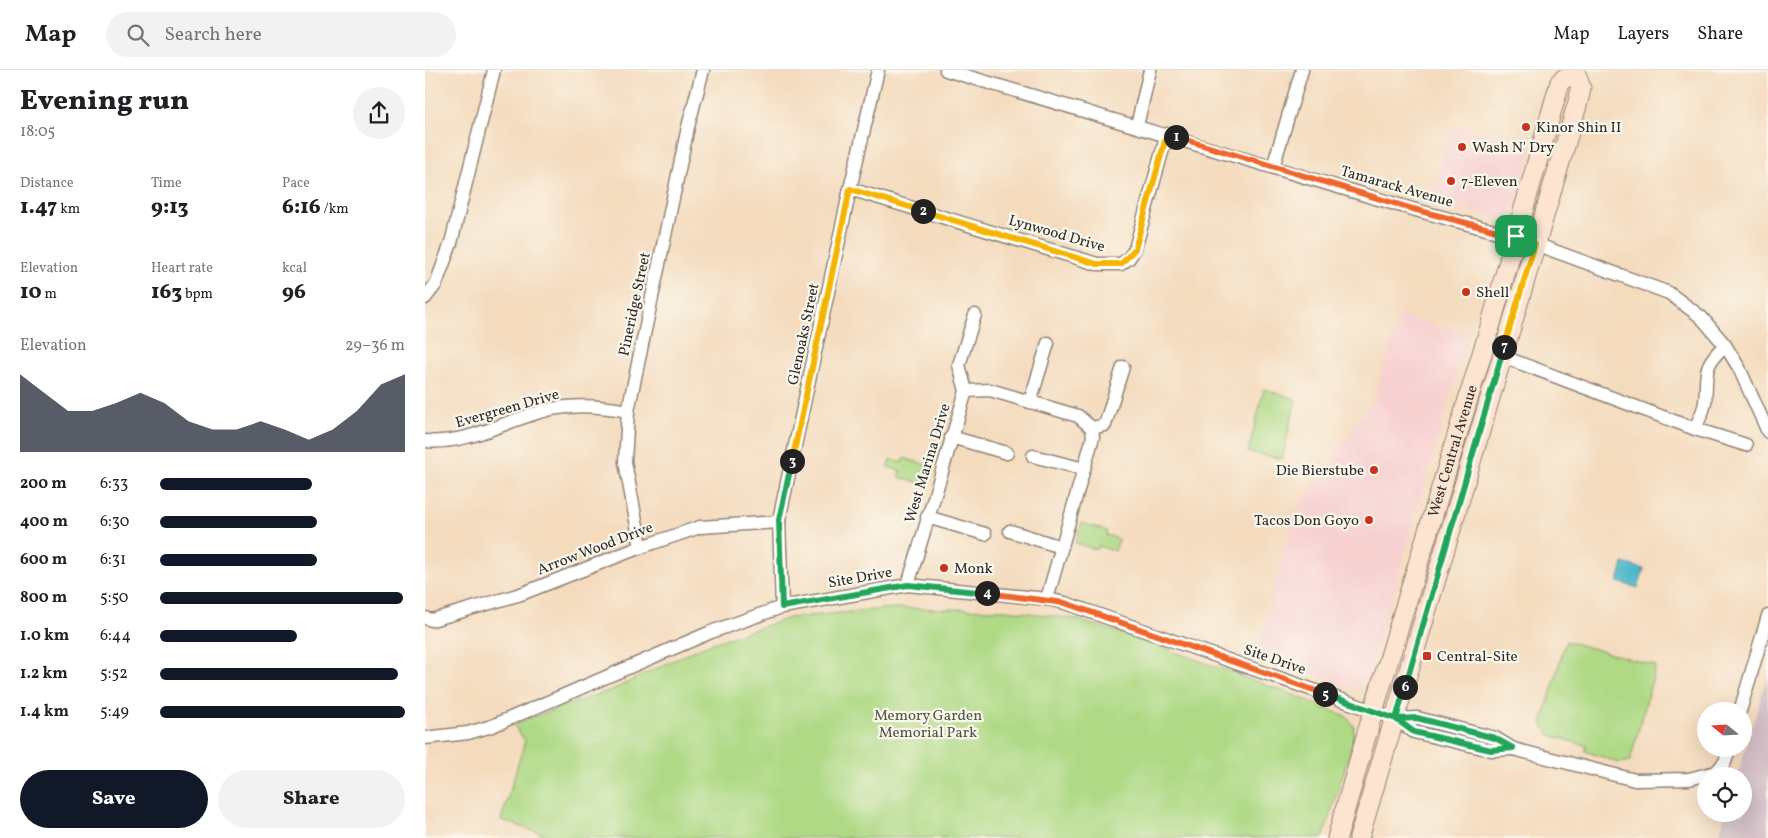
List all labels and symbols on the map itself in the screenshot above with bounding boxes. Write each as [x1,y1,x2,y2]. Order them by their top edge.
place label: Kinor Shin II [1536,118,1621,139]
marker: Kinor Shin II [1520,121,1532,133]
pin: 1 [1163,124,1189,150]
place label: Wash N' Dry [1472,138,1554,159]
marker: Wash N' Dry [1456,141,1468,153]
street label: Tamarack Avenue [1338,161,1455,214]
place label: 7-Eleven [1461,172,1518,193]
marker: 7-Eleven [1445,175,1457,187]
pin: 2 [911,198,935,224]
street label: Lynwood Drive [1006,211,1107,258]
pin [1495,215,1537,257]
street label: Pineridge Street [614,250,657,358]
street label: Glenoaks Street [783,281,826,387]
place label: Shell [1476,283,1509,304]
marker: Shell [1460,286,1472,298]
pin: 7 [1491,334,1517,360]
street label: West Central Avenue [1424,383,1484,520]
street label: Evergreen Drive [453,385,562,434]
street label: West Marina Drive [900,401,957,526]
pin: 3 [779,448,805,474]
place label: Die Bierstube [1276,461,1364,482]
marker: Die Bierstube [1368,464,1380,476]
place label: Tacos Don Goyo [1254,511,1359,532]
marker: Tacos Don Goyo [1363,514,1375,526]
street label: Arrow Wood Drive [535,518,657,581]
place label: Monk [954,559,993,580]
marker: Monk [938,562,950,574]
street label: Site Drive [827,563,894,594]
pin: 4 [975,580,999,606]
street label: Site Drive [1241,640,1308,681]
place label: Central-Site [1437,647,1518,668]
marker: Central-Site [1421,650,1433,662]
pin: 6 [1393,674,1417,700]
pin: 5 [1313,682,1337,706]
north arrow [1697,702,1753,758]
park label: Memory Garden Memorial Park [874,706,982,744]

